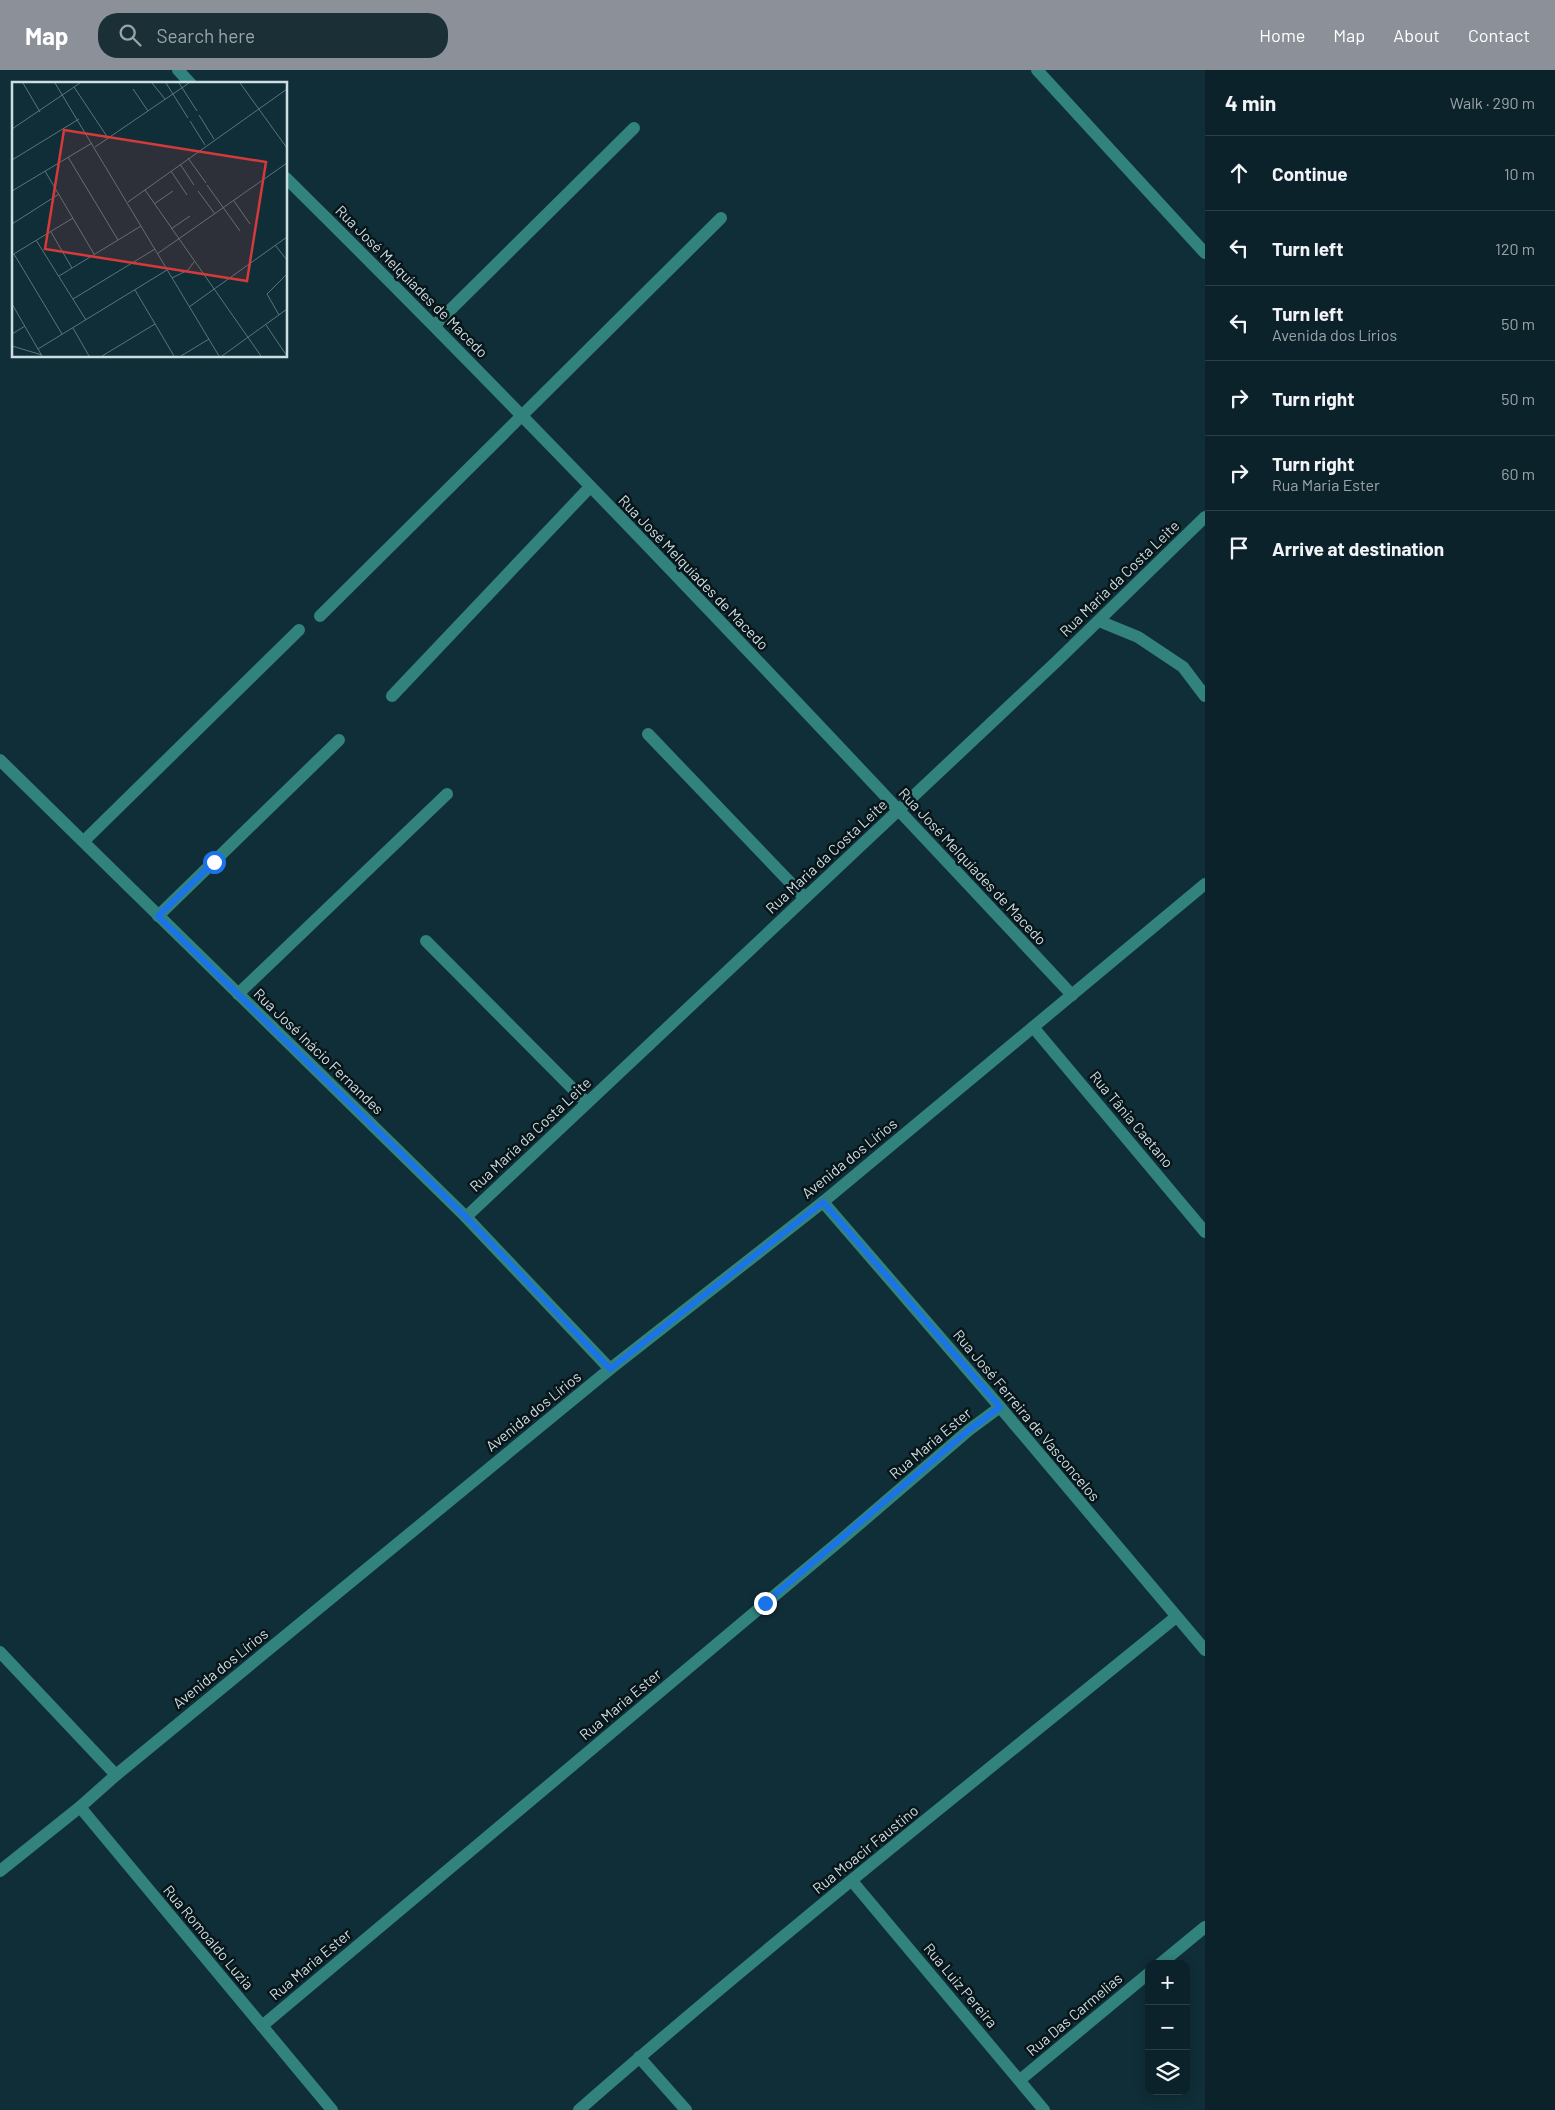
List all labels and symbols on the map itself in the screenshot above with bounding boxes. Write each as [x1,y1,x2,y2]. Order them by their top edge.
inset map [12,82,288,358]
street label: Rua José Melquíades de Macedo [332,201,492,361]
street label: Rua José Melquíades de Macedo [615,491,773,653]
street label: Rua Maria da Costa Leite [1055,516,1183,640]
street label: Rua José Melquíades de Macedo [895,784,1051,948]
street label: Rua Maria da Costa Leite [762,795,890,917]
route start [203,851,226,874]
street label: Rua José Inácio Fernandes [250,984,388,1118]
street label: Rua Tânia Caetano [1086,1067,1178,1171]
street label: Rua Maria da Costa Leite [466,1073,594,1195]
street label: Avenida dos Lírios [798,1114,900,1202]
street label: Rua José Ferreira de Vasconcelos [950,1326,1104,1504]
street label: Avenida dos Lírios [482,1367,584,1455]
street label: Rua Maria Ester [885,1403,975,1482]
route end [754,1592,777,1615]
street label: Avenida dos Lírios [169,1624,271,1712]
street label: Rua Maria Ester [575,1664,665,1743]
street label: Rua Moacir Faustino [808,1801,922,1897]
street label: Rua Romoaldo Luzia [160,1881,258,1993]
street label: Rua Maria Ester [265,1924,355,2003]
street label: Rua Luiz Pereira [920,1939,1002,2031]
street label: Rua Das Carmelias [1022,1969,1126,2059]

